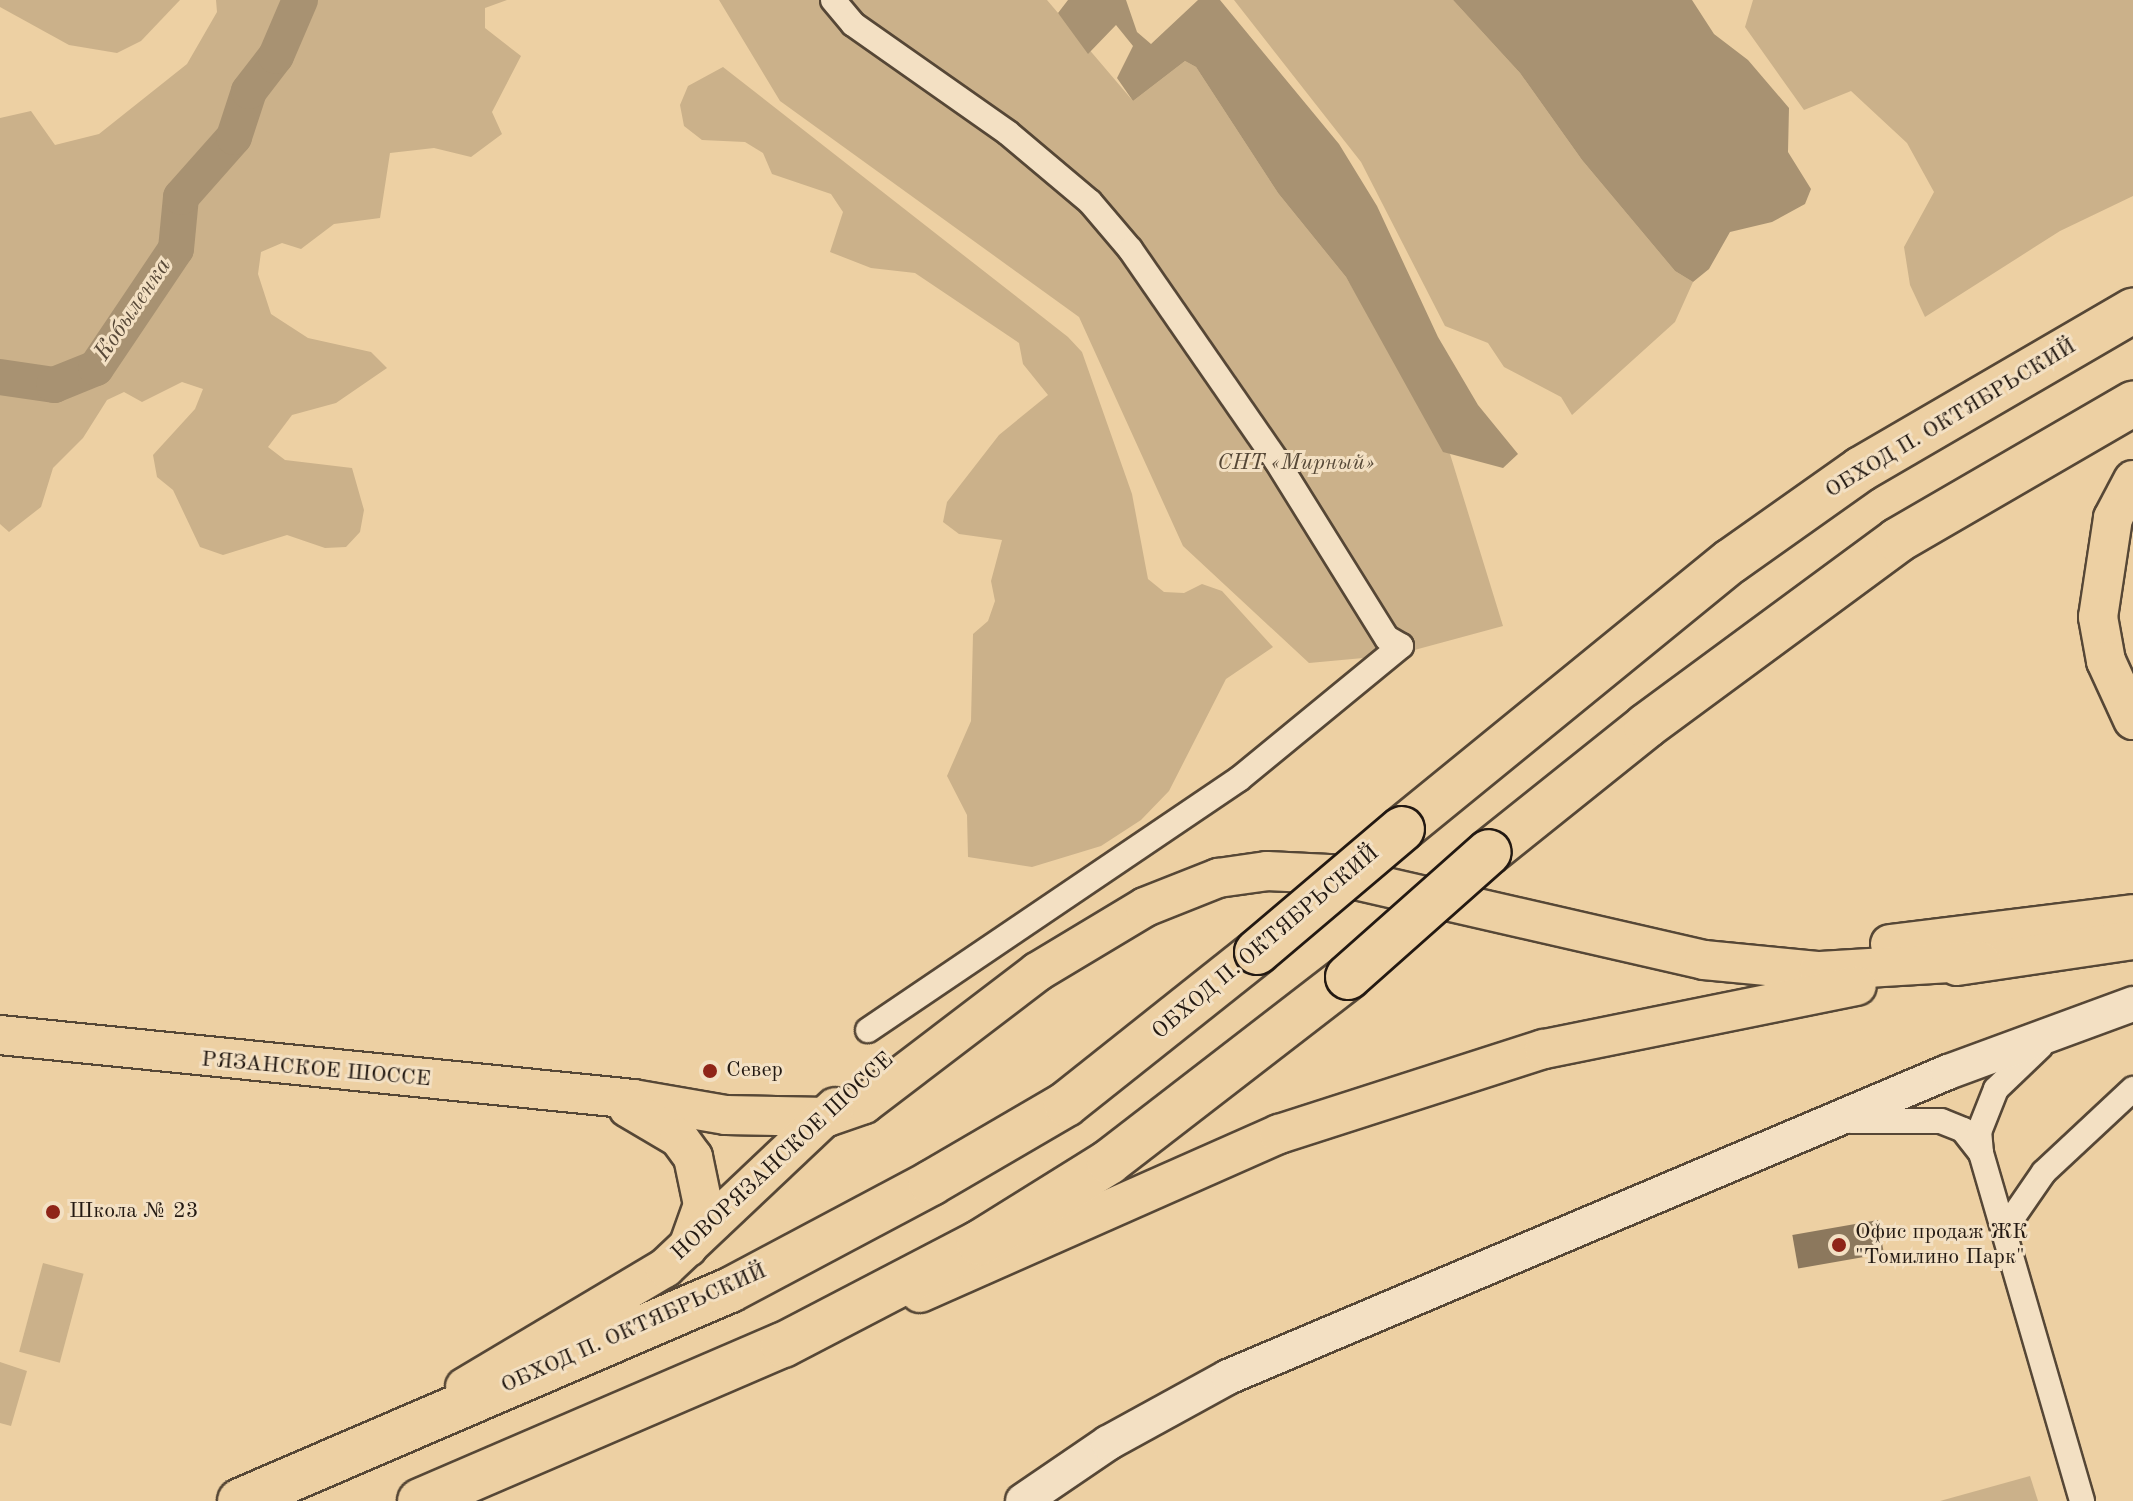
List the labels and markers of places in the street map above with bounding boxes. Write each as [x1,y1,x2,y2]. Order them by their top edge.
place label: Север [726,1058,783,1084]
marker: Север [701,1062,719,1080]
place label: Школа № 23 [69,1199,198,1225]
marker: Школа № 23 [44,1203,62,1221]
place label: Офис продаж ЖК "Томилино Парк" [1855,1219,2028,1270]
marker: Офис продаж ЖК "Томилино Парк" [1830,1236,1848,1254]

